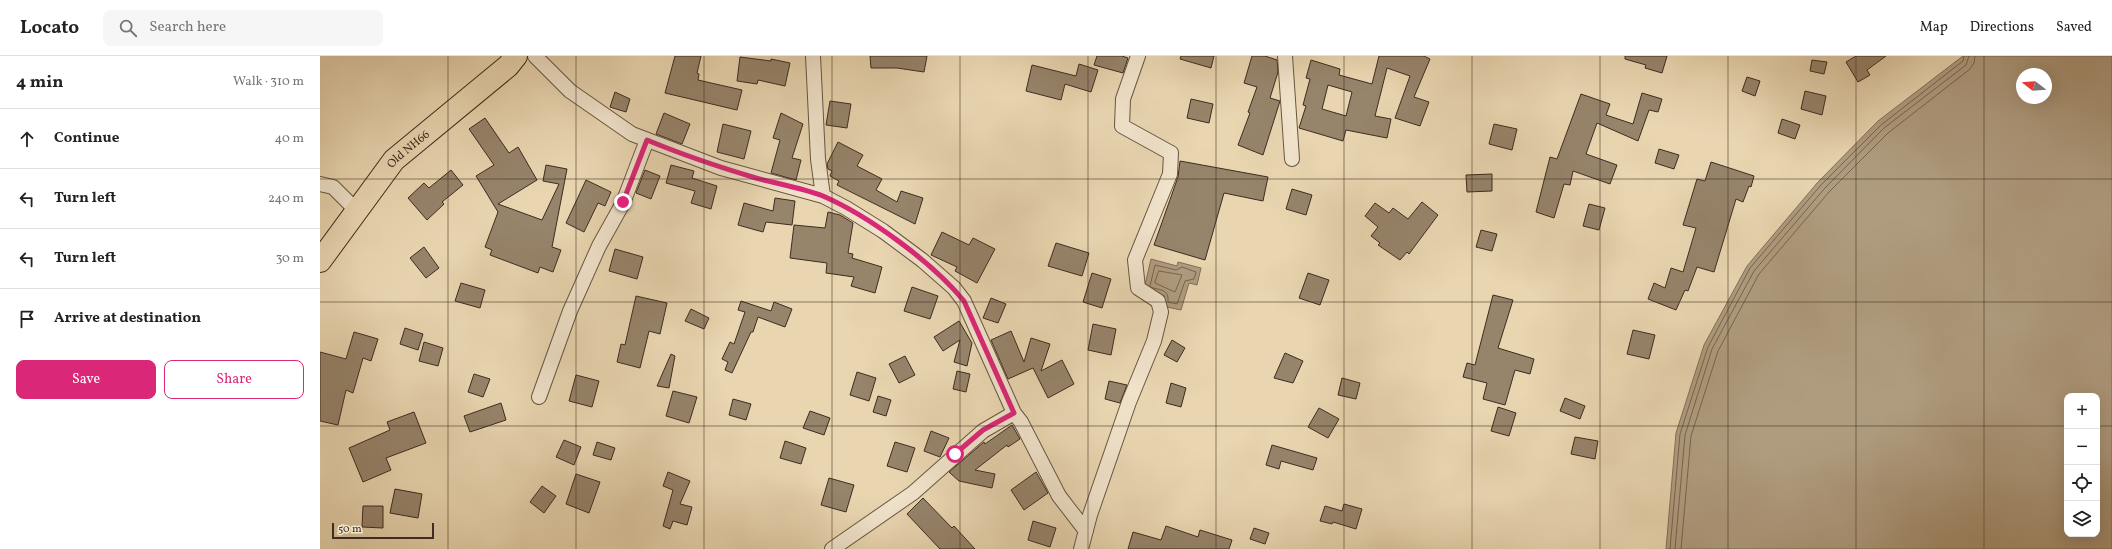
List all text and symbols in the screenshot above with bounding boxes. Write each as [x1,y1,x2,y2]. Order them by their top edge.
search box [103,10,383,46]
text: Locato [20,15,79,41]
icon: search [117,17,139,39]
text: Search here [149,17,226,38]
text: Map [1920,18,1948,37]
text: Directions [1970,18,2034,37]
text: Saved [2056,18,2092,37]
north arrow [2016,68,2052,104]
text: 4 min [16,71,63,94]
text: Walk · 310 m [233,73,304,91]
street label: Old NH66 [384,127,433,172]
icon: ahead [16,128,38,150]
text: Continue [54,128,119,149]
text: 40 m [275,130,304,148]
icon: left [16,188,38,210]
text: Turn left [54,188,116,209]
text: 240 m [268,190,304,208]
route end [614,193,632,211]
icon: left [16,248,38,270]
text: Turn left [54,248,116,269]
text: 30 m [276,250,304,268]
icon: arrive [16,308,38,330]
text: Arrive at destination [54,308,201,329]
button: Save [16,360,156,399]
button: Share [164,360,304,399]
map controls [2064,393,2100,537]
button: + [2064,393,2100,429]
button: − [2064,429,2100,465]
route start [946,445,964,463]
button: locate [2064,465,2100,501]
button: layers [2064,501,2100,537]
scale bar [332,521,434,540]
text: 50 m [338,522,362,537]

